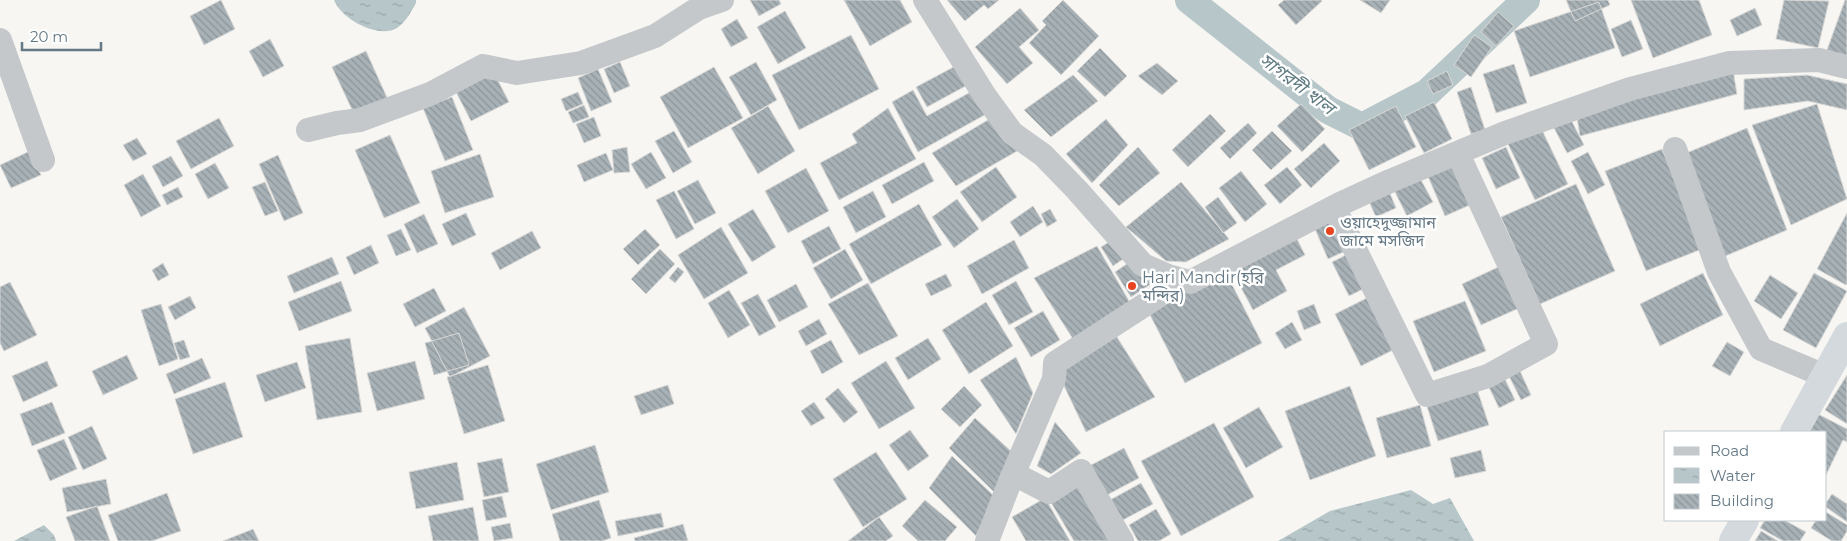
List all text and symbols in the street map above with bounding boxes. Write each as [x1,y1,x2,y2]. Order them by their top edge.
scale bar [22,20,101,52]
text: 20 m [30,27,68,46]
water label: সাগরদী খাল [1255,49,1342,121]
place label: ওয়াহেদুজ্জামান জামে মসজিদ [1339,213,1436,250]
marker: ওয়াহেদুজ্জামান জামে মসজিদ [1324,225,1336,237]
place label: Hari Mandir(হরি মন্দির) [1141,268,1264,305]
marker: Hari Mandir(হরি মন্দির) [1126,280,1138,292]
legend [1664,431,1827,521]
text: Road [1710,441,1749,460]
text: Water [1710,466,1756,485]
text: Building [1710,491,1774,510]

